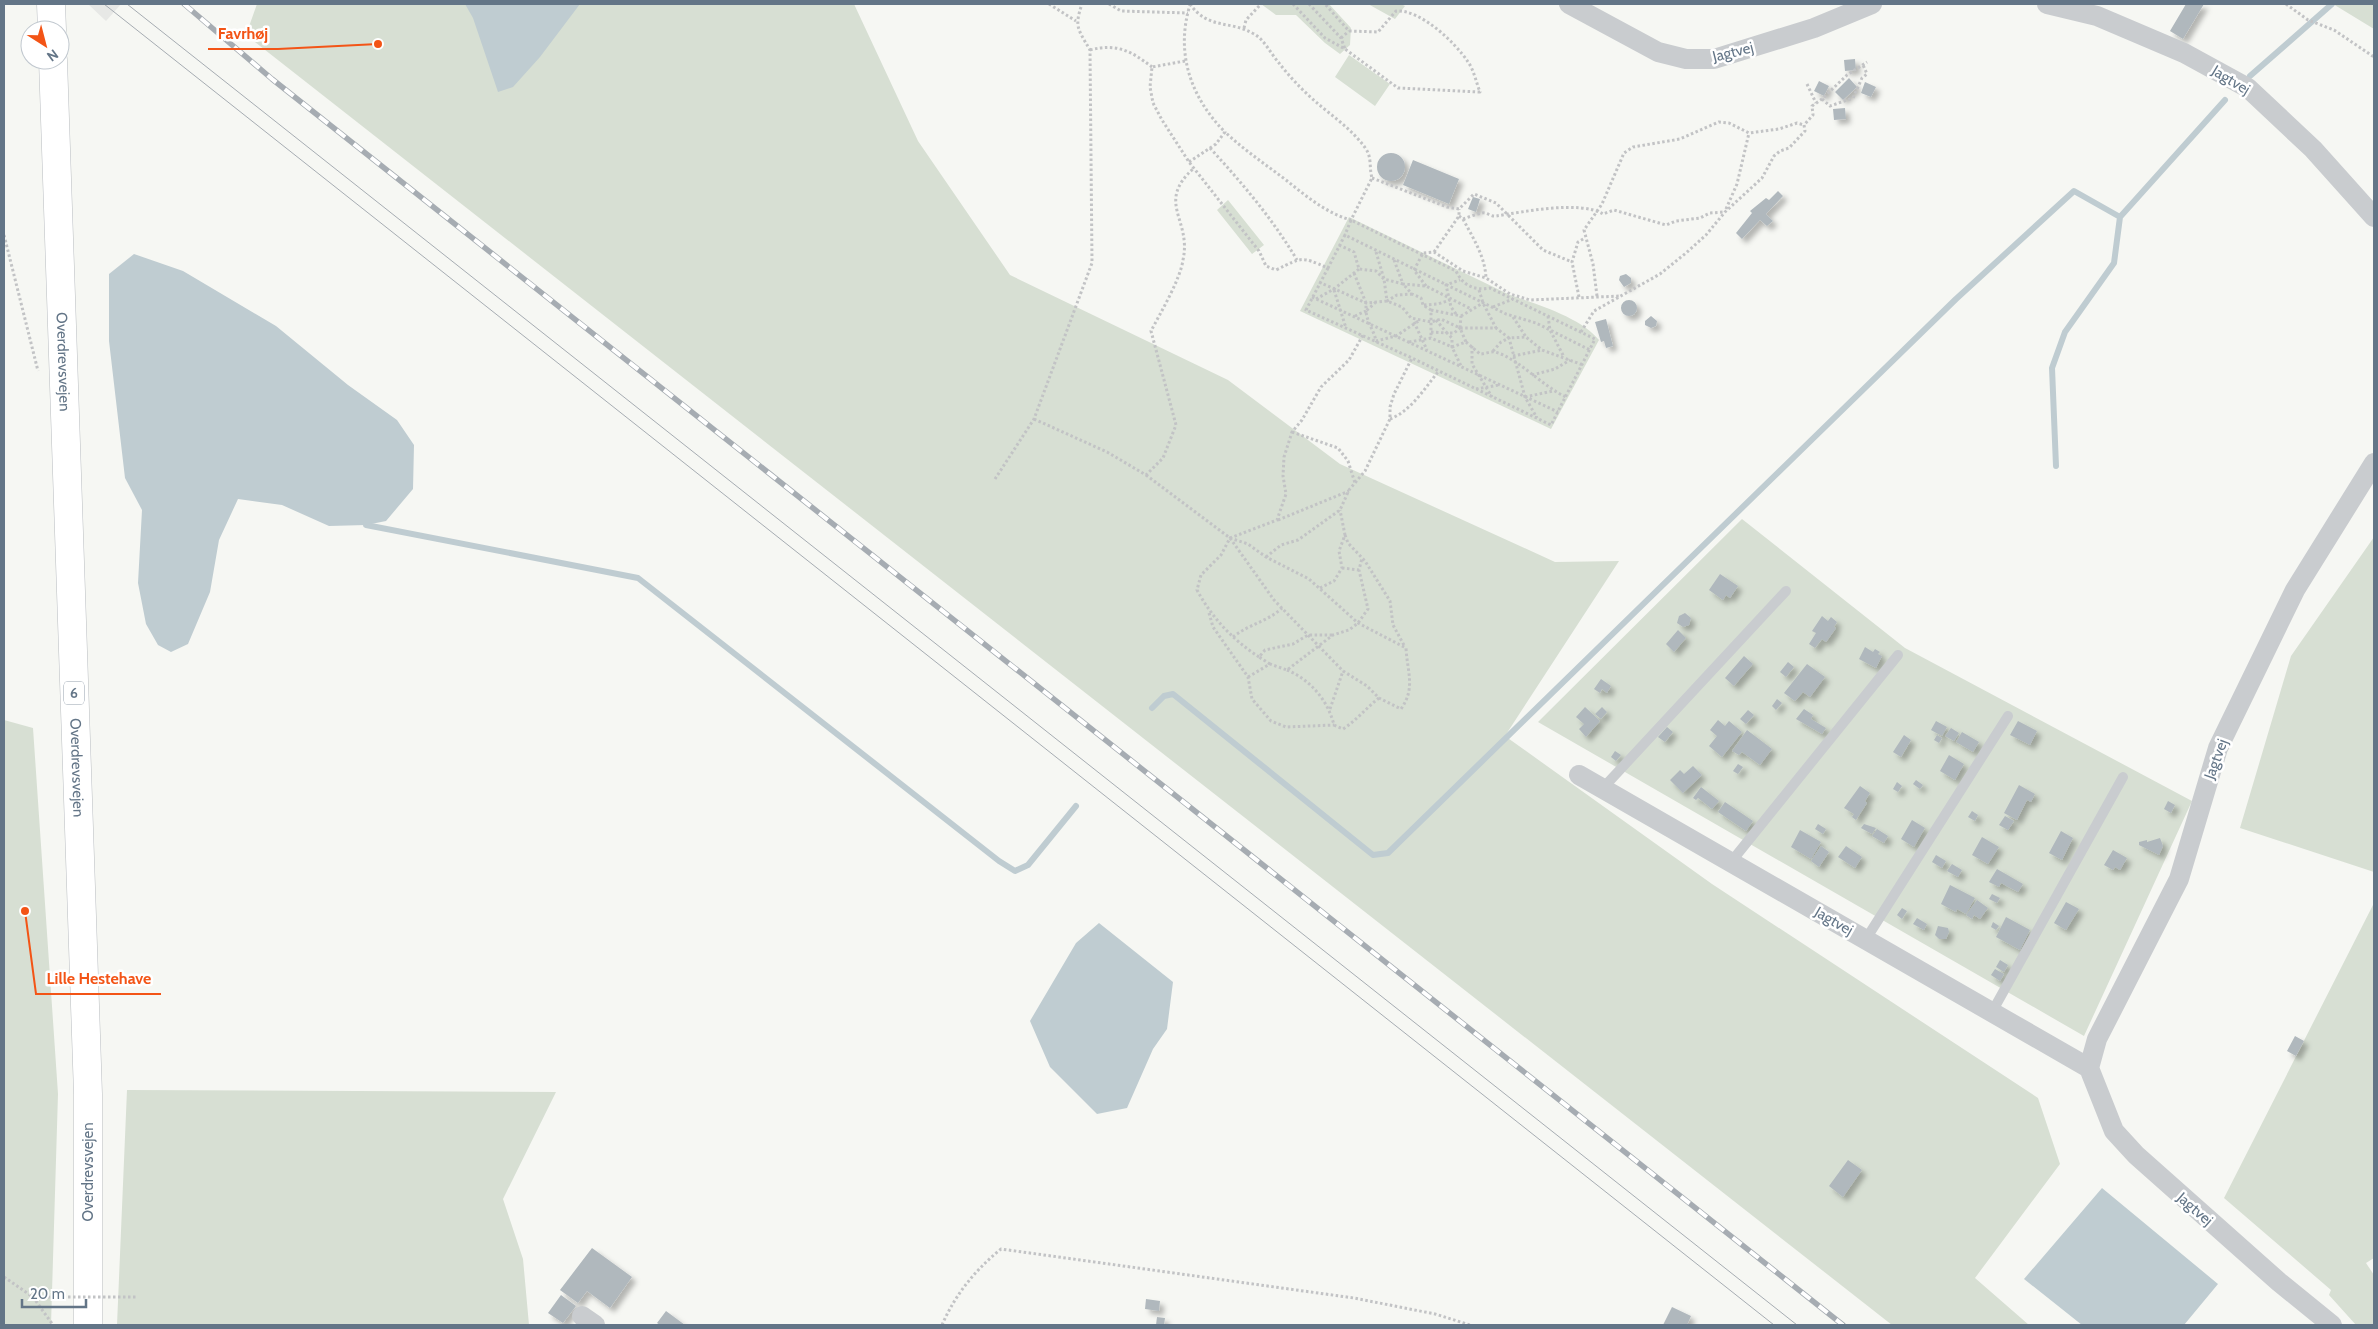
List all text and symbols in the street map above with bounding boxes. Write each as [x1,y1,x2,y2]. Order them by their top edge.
callout: Favrhøj [208,18,278,49]
north arrow [20,20,70,70]
text: Favrhøj [218,24,268,43]
street label: Jagtvej [1710,38,1755,66]
text: N [43,45,62,66]
street label: Jagtvej [2208,61,2253,98]
street label: Overdrevsvejen [53,312,74,412]
road number: 6 [64,681,84,704]
street label: Overdrevsvejen [66,718,88,818]
street label: Jagtvej [2200,736,2232,783]
street label: Jagtvej [1811,902,1856,939]
callout: Lille Hestehave [36,963,161,994]
text: Lille Hestehave [47,969,151,988]
street label: Overdrevsvejen [79,1122,97,1222]
street label: Jagtvej [2173,1188,2217,1229]
scale bar [22,1276,86,1308]
text: 20 m [30,1285,65,1303]

